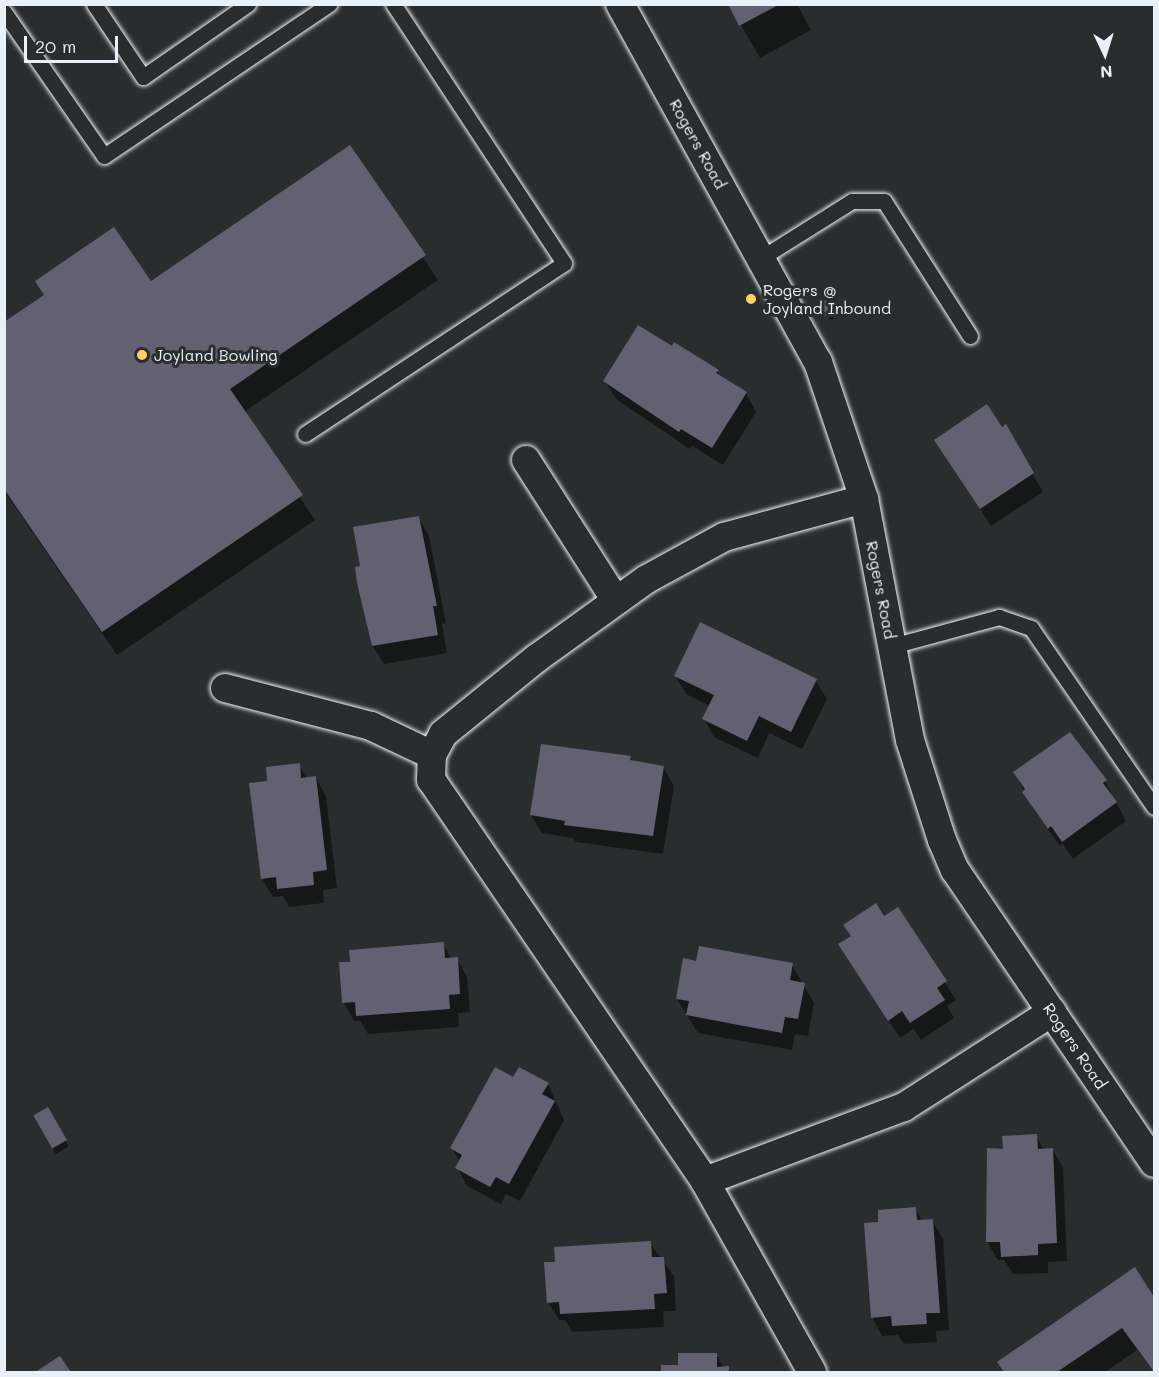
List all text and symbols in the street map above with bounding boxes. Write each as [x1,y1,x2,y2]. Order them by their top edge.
scale bar [27,24,122,62]
north arrow [1075,24,1135,84]
text: 20 m [35,34,76,58]
text: N [1099,62,1113,83]
street label: Rogers Road [665,96,731,192]
place label: Rogers @ Joyland Inbound [763,280,891,318]
marker: Rogers @ Joyland Inbound [744,292,758,306]
place label: Joyland Bowling [154,345,278,365]
marker: Joyland Bowling [135,348,149,362]
street label: Rogers Road [862,539,900,641]
street label: Rogers Road [1039,999,1111,1093]

